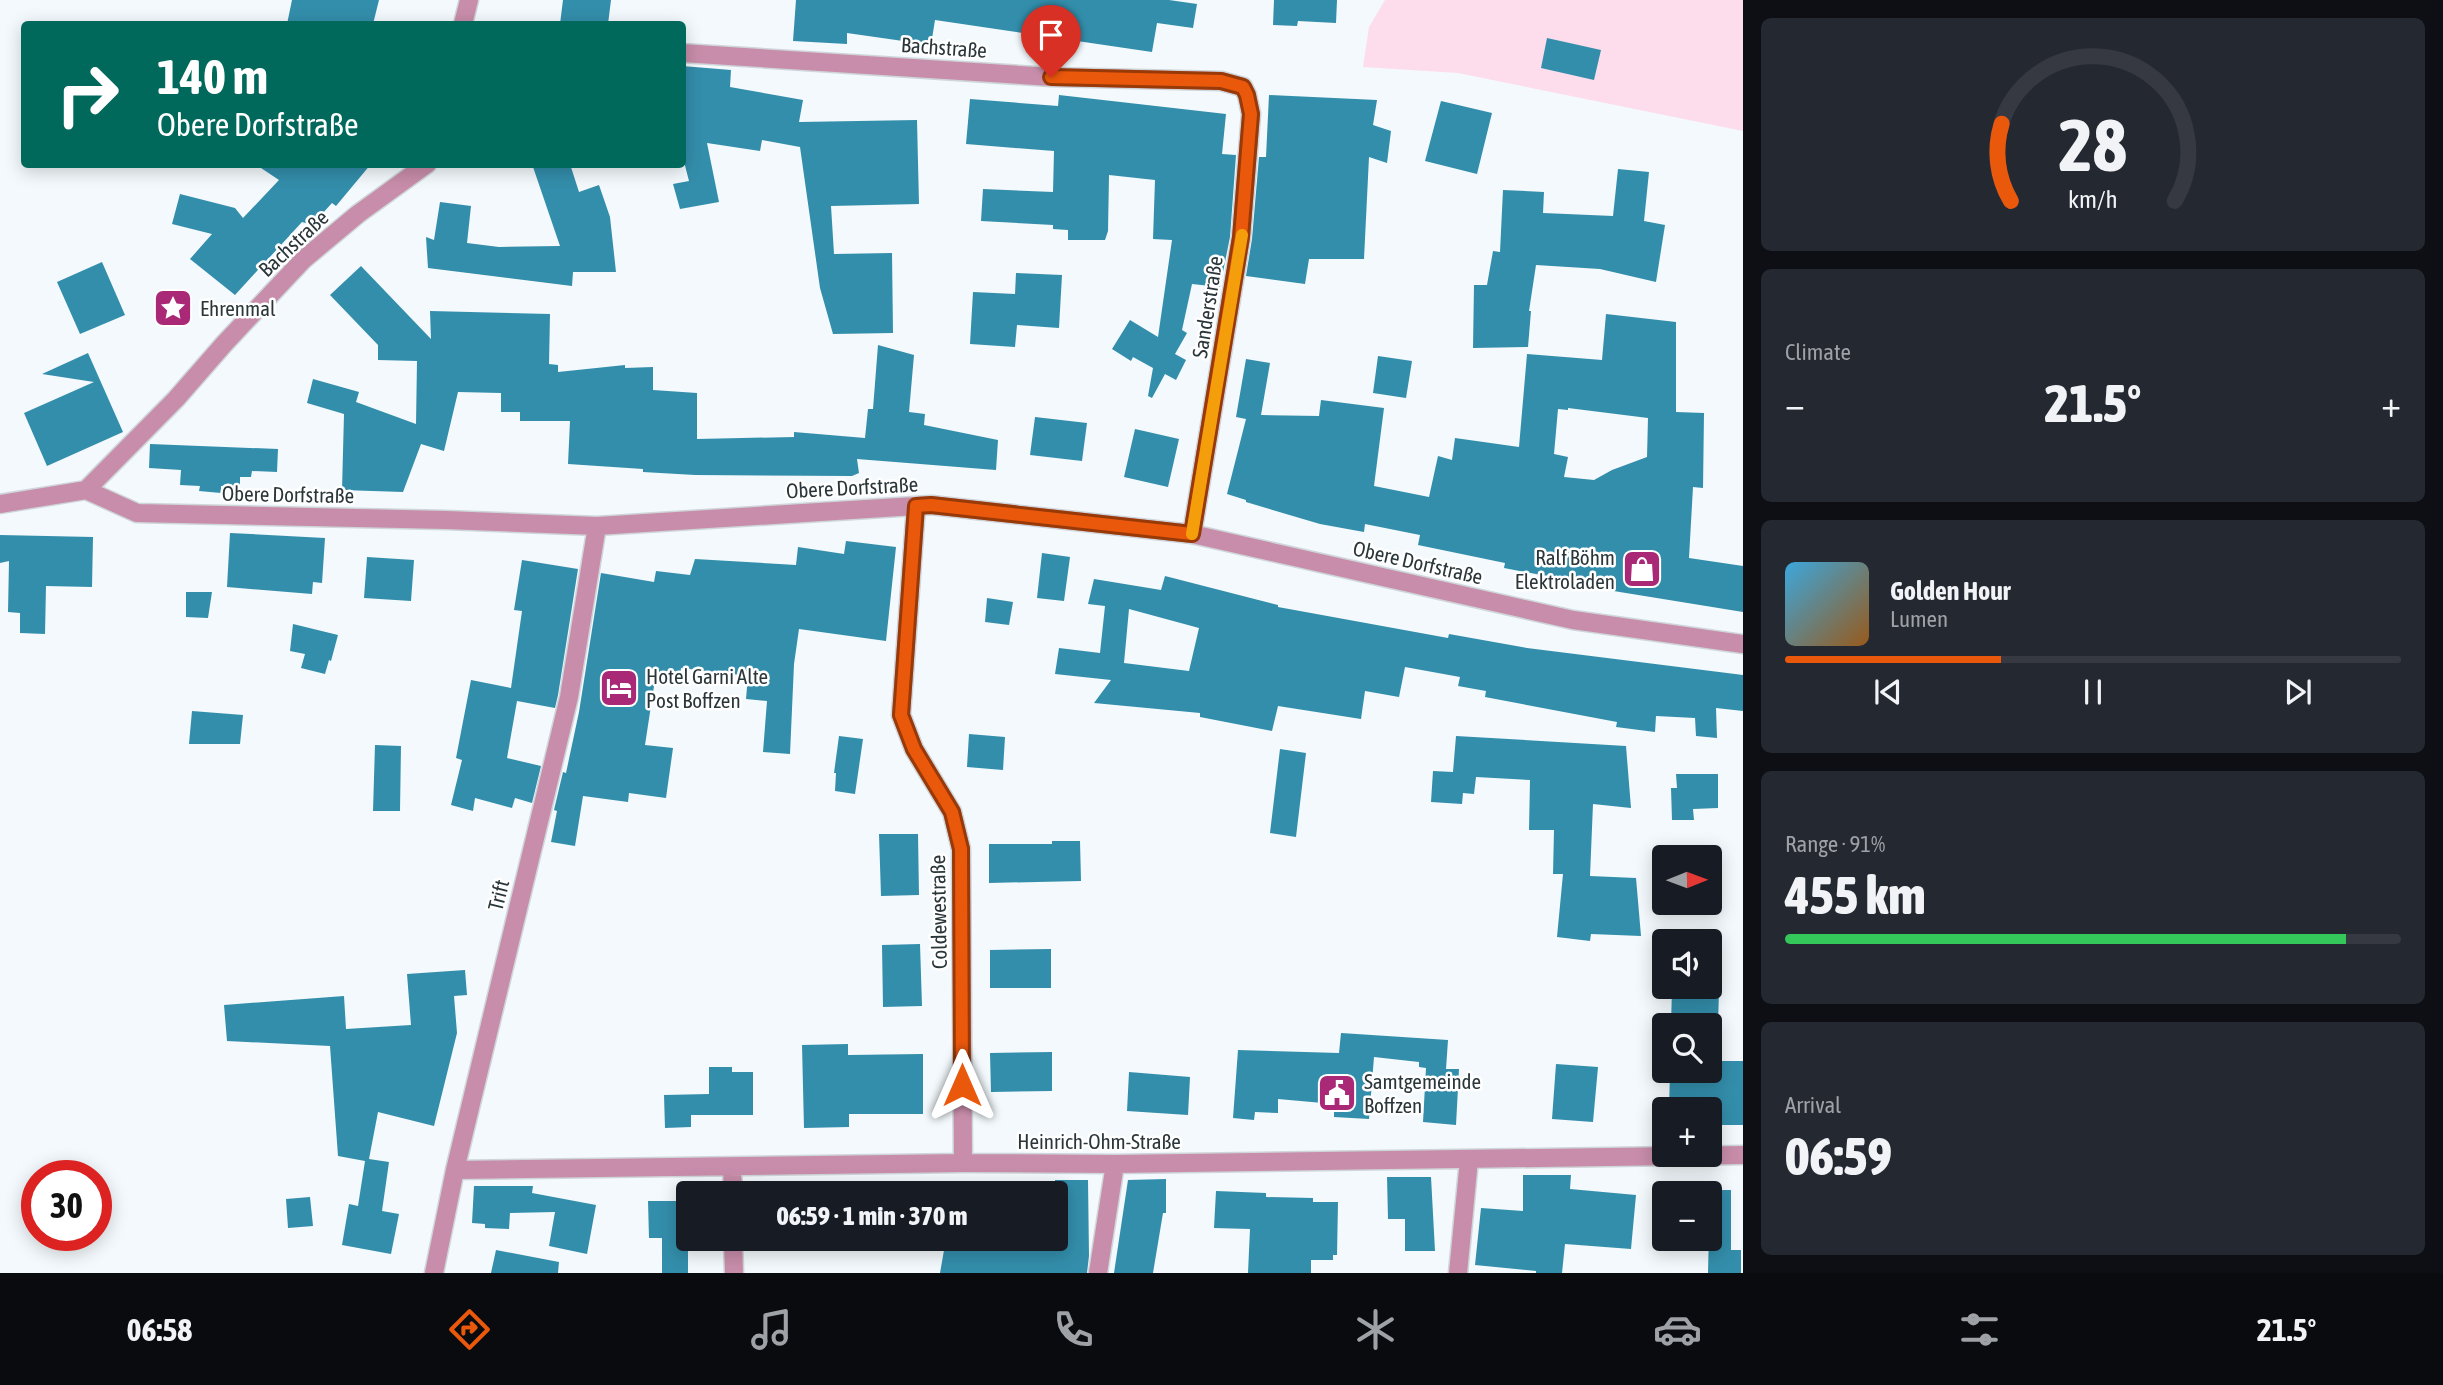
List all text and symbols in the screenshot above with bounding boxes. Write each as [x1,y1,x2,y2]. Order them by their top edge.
pin [1021,5,1081,77]
icon: arrive [1032,16,1070,54]
street label: Bachstraße [900,32,988,62]
text: 140 m [157,48,268,104]
icon: right [42,49,133,140]
text: 28 [2059,103,2127,186]
text: Obere Dorfstraße [157,106,358,143]
text: km/h [2068,184,2118,212]
street label: Bachstraße [253,205,333,281]
street label: Sanderstraße [1187,254,1227,360]
place icon: Ehrenmal [152,287,194,329]
place label: Ehrenmal [200,296,276,320]
text: Climate [1785,339,1851,365]
text: 21.5° [2045,373,2141,433]
text: − [1785,382,1805,425]
text: + [2381,382,2401,425]
street label: Obere Dorfstraße [785,472,919,502]
street label: Obere Dorfstraße [222,481,354,507]
street label: Obere Dorfstraße [1351,535,1485,589]
place label: Ralf Böhm Elektroladen [1515,545,1615,593]
shop icon: Ralf Böhm Elektroladen [1621,548,1663,590]
text: Golden Hour [1890,576,2010,606]
text: Lumen [1890,606,1948,632]
place label: Hotel Garni Alte Post Boffzen [646,664,768,712]
hotel icon: Hotel Garni Alte Post Boffzen [598,667,640,709]
icon: previous [1869,673,1907,711]
icon: pause [2074,673,2112,711]
icon: next [2279,673,2317,711]
text: Range · 91% [1785,831,1885,857]
north arrow [1652,845,1722,915]
map controls [1652,845,1722,1251]
street label: Coldewestraße [925,855,951,969]
text: 455 km [1785,865,1926,925]
street label: Trift [483,877,513,913]
button: sound [1652,929,1722,999]
button: search [1652,1013,1722,1083]
position arrow [925,1048,999,1122]
place label: Samtgemeinde Boffzen [1364,1069,1481,1117]
public building icon: Samtgemeinde Boffzen [1316,1072,1358,1114]
text: Arrival [1785,1092,1841,1118]
button: + [1652,1097,1722,1167]
text: 06:59 [1785,1126,1892,1186]
street label: Heinrich-Ohm-Straße [1017,1129,1181,1153]
speed limit sign: 30 [21,1160,112,1251]
button: − [1652,1181,1722,1251]
text: 06:59 · 1 min · 370 m [777,1201,967,1231]
icon: directions [445,1305,494,1354]
icon: music [747,1305,796,1354]
icon: phone [1049,1305,1098,1354]
icon: climate [1351,1305,1400,1354]
icon: car [1653,1305,1702,1354]
icon: filters [1955,1305,2004,1354]
text: 06:58 [126,1311,192,1348]
text: 21.5° [2257,1311,2316,1348]

